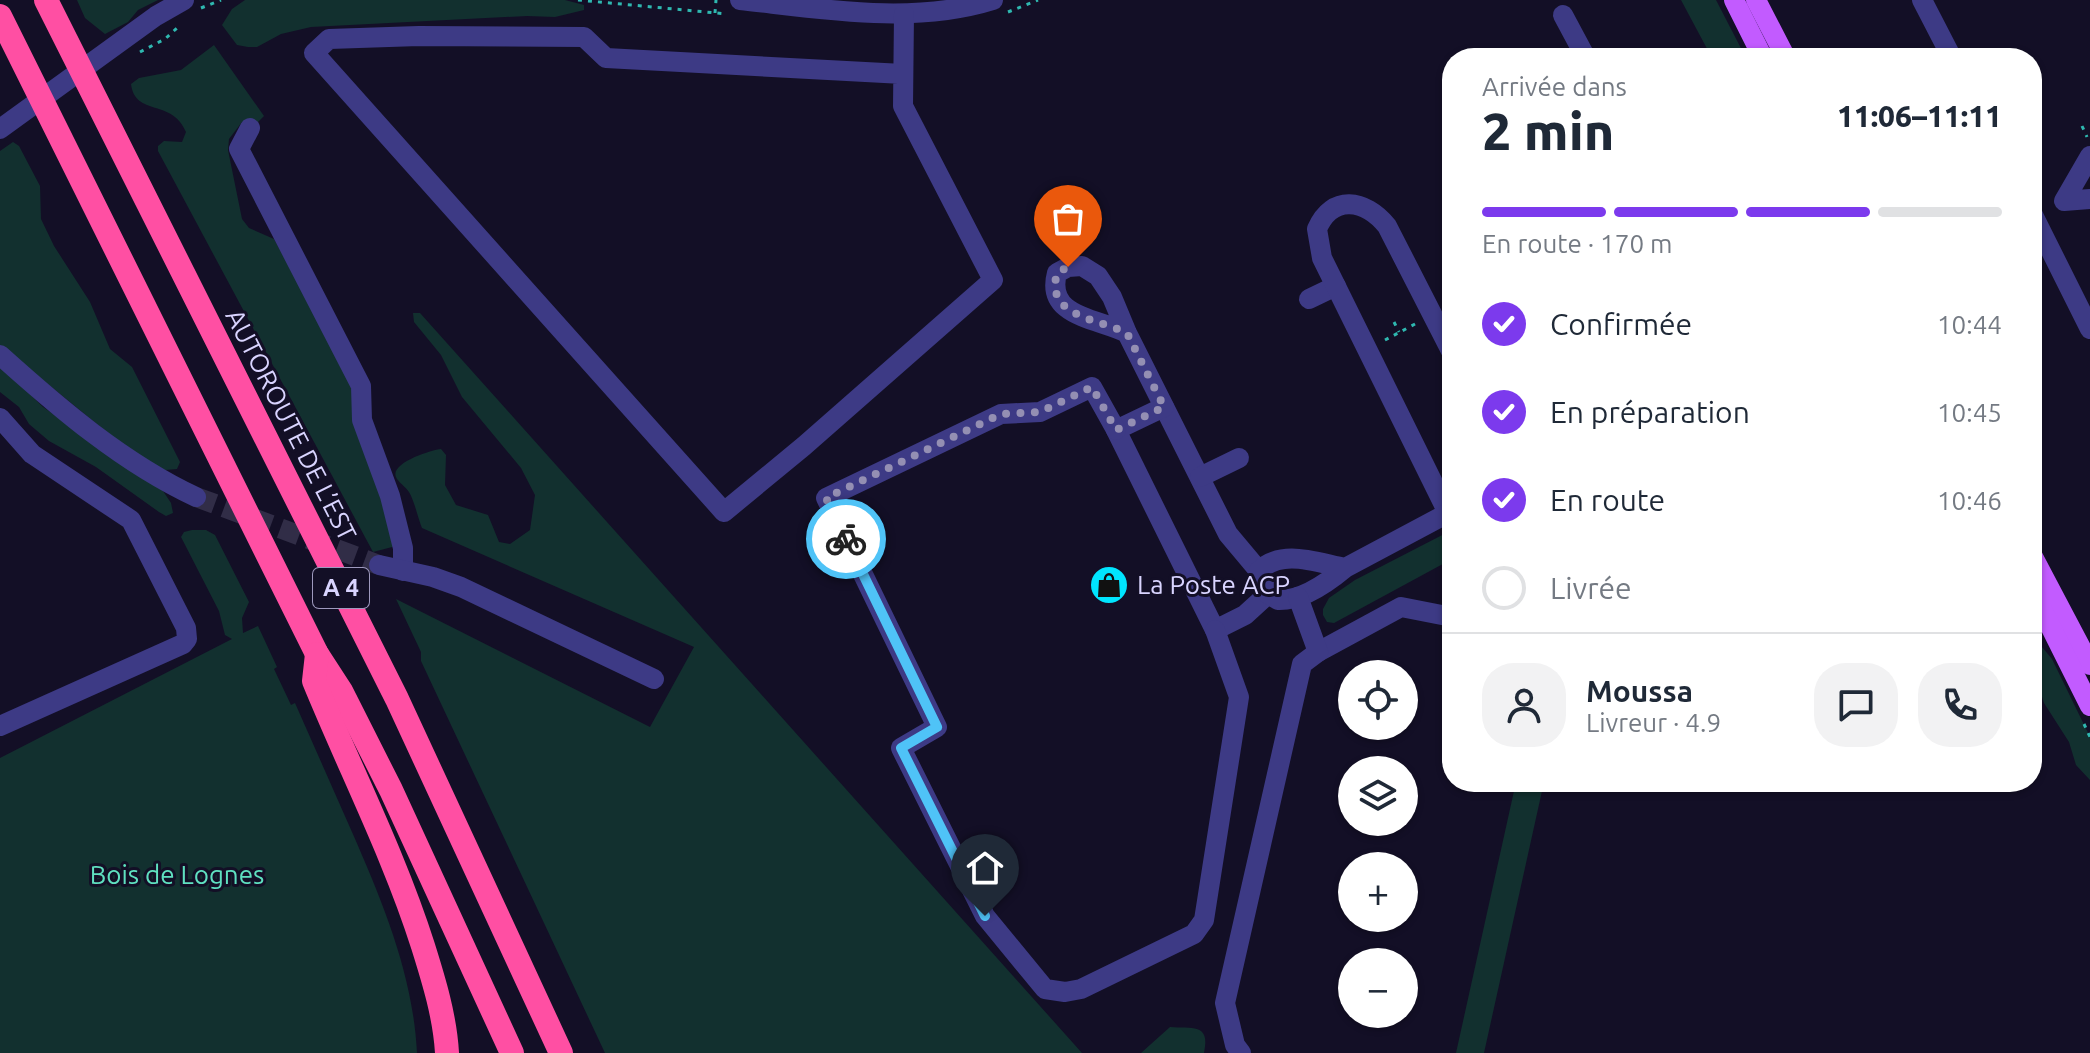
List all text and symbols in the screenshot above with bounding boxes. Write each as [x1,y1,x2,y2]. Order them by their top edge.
text: Arrivée dans [1482,72,1627,101]
text: 11:06–11:11 [1837,99,2002,133]
text: 2 min [1482,102,1614,160]
pin [1034,185,1102,267]
icon: bag [1046,197,1090,241]
text: En route · 170 m [1482,229,1672,258]
icon: check [1482,302,1526,346]
street label: AUTOROUTE DE L’EST [220,304,362,545]
text: Confirmée [1550,307,1692,341]
text: 10:44 [1937,310,2002,339]
icon: check [1482,390,1526,434]
text: En préparation [1550,395,1750,429]
text: 10:45 [1937,398,2002,427]
icon: check [1482,478,1526,522]
text: En route [1550,483,1665,517]
text: 10:46 [1937,486,2002,515]
courier [806,499,886,579]
icon: bike [824,517,868,561]
shop icon: La Poste ACP [1088,564,1130,606]
road number: A 4 [313,568,369,608]
place label: La Poste ACP [1137,570,1290,599]
text: Livrée [1550,571,1632,605]
map controls [1338,660,1418,1028]
button: locate [1338,660,1418,740]
button: person [1482,663,1566,747]
button: chat [1814,663,1898,747]
button: phone [1918,663,2002,747]
text: Moussa [1586,674,1693,708]
text: Livreur · 4.9 [1586,708,1721,737]
button: layers [1338,756,1418,836]
pin [951,834,1019,916]
icon: home [963,846,1007,890]
button: + [1338,852,1418,932]
park label: Bois de Lognes [90,860,264,889]
button: − [1338,948,1418,1028]

